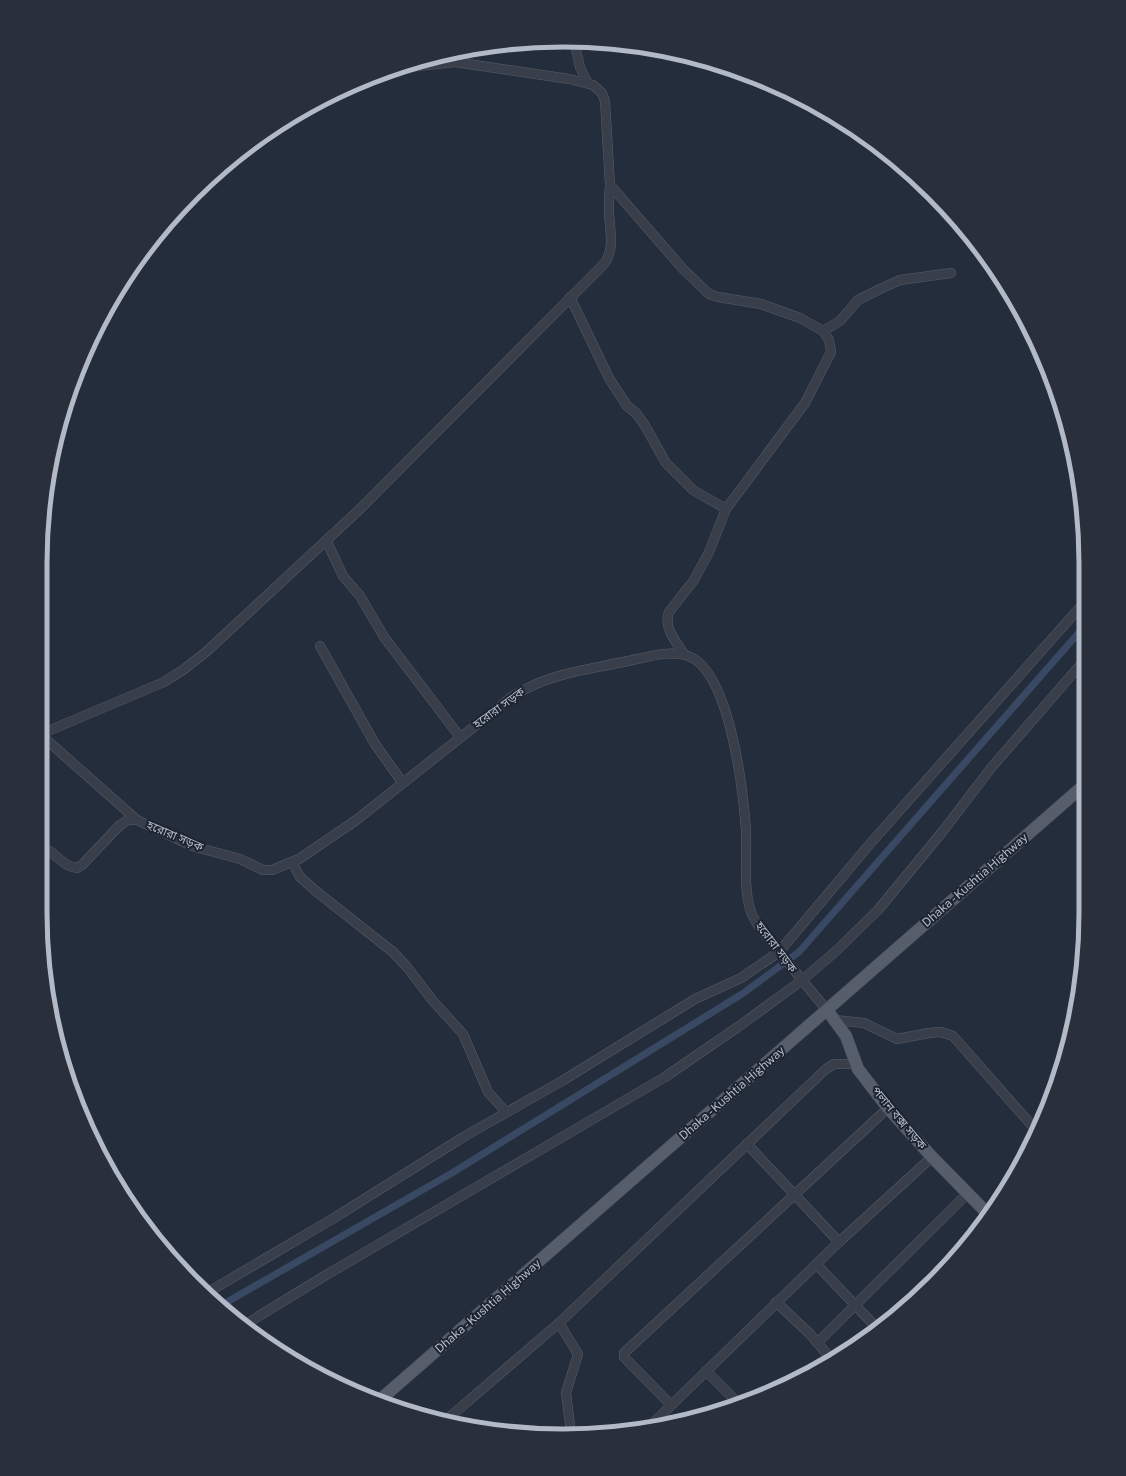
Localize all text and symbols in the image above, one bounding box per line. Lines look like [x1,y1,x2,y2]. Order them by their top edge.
street label: হরোরা সড়ক [470,685,528,732]
street label: হরোরা সড়ক [144,817,206,854]
street label: Dhaka - Kushtia Highway [919,830,1031,930]
street label: হরোরা সড়ক [752,918,800,975]
street label: Dhaka - Kushtia Highway [676,1043,788,1143]
street label: পলান বক্স সড়ক [869,1084,929,1152]
street label: Dhaka - Kushtia Highway [432,1256,544,1356]

